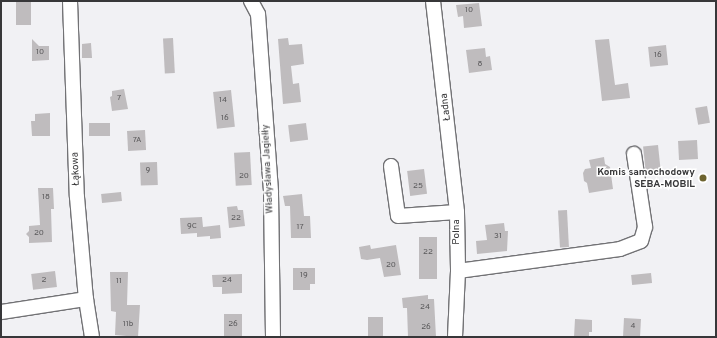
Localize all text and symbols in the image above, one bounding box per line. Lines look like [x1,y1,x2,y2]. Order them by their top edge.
house number: 10 [465,6,473,16]
house number: 10 [36,48,44,58]
house number: 16 [654,51,662,61]
house number: 8 [478,60,482,70]
street label: Ładna [438,93,454,121]
house number: 7 [117,94,121,104]
house number: 14 [219,96,227,106]
house number: 16 [221,114,229,124]
street label: Władysława Jagiełły [260,124,276,214]
house number: 7A [133,136,141,146]
street label: Łąkowa [69,152,83,186]
house number: 9 [146,166,150,176]
place label: Komis samochodowy SEBA-MOBIL [597,166,695,190]
house number: 20 [239,172,249,182]
marker: Komis samochodowy SEBA-MOBIL [698,173,708,183]
house number: 25 [413,182,423,192]
house number: 18 [42,193,50,203]
house number: 22 [231,214,241,224]
street label: Polna [451,219,463,245]
house number: 9C [187,222,197,232]
house number: 17 [296,223,304,233]
house number: 20 [34,229,44,239]
house number: 31 [494,232,502,242]
house number: 22 [423,248,433,258]
house number: 20 [386,261,396,271]
house number: 19 [300,271,308,281]
house number: 2 [42,276,46,286]
house number: 24 [222,276,232,286]
house number: 11 [116,277,122,287]
house number: 24 [420,303,430,313]
house number: 11b [123,320,133,330]
house number: 26 [228,320,238,330]
house number: 4 [631,322,635,332]
house number: 26 [421,323,431,333]

